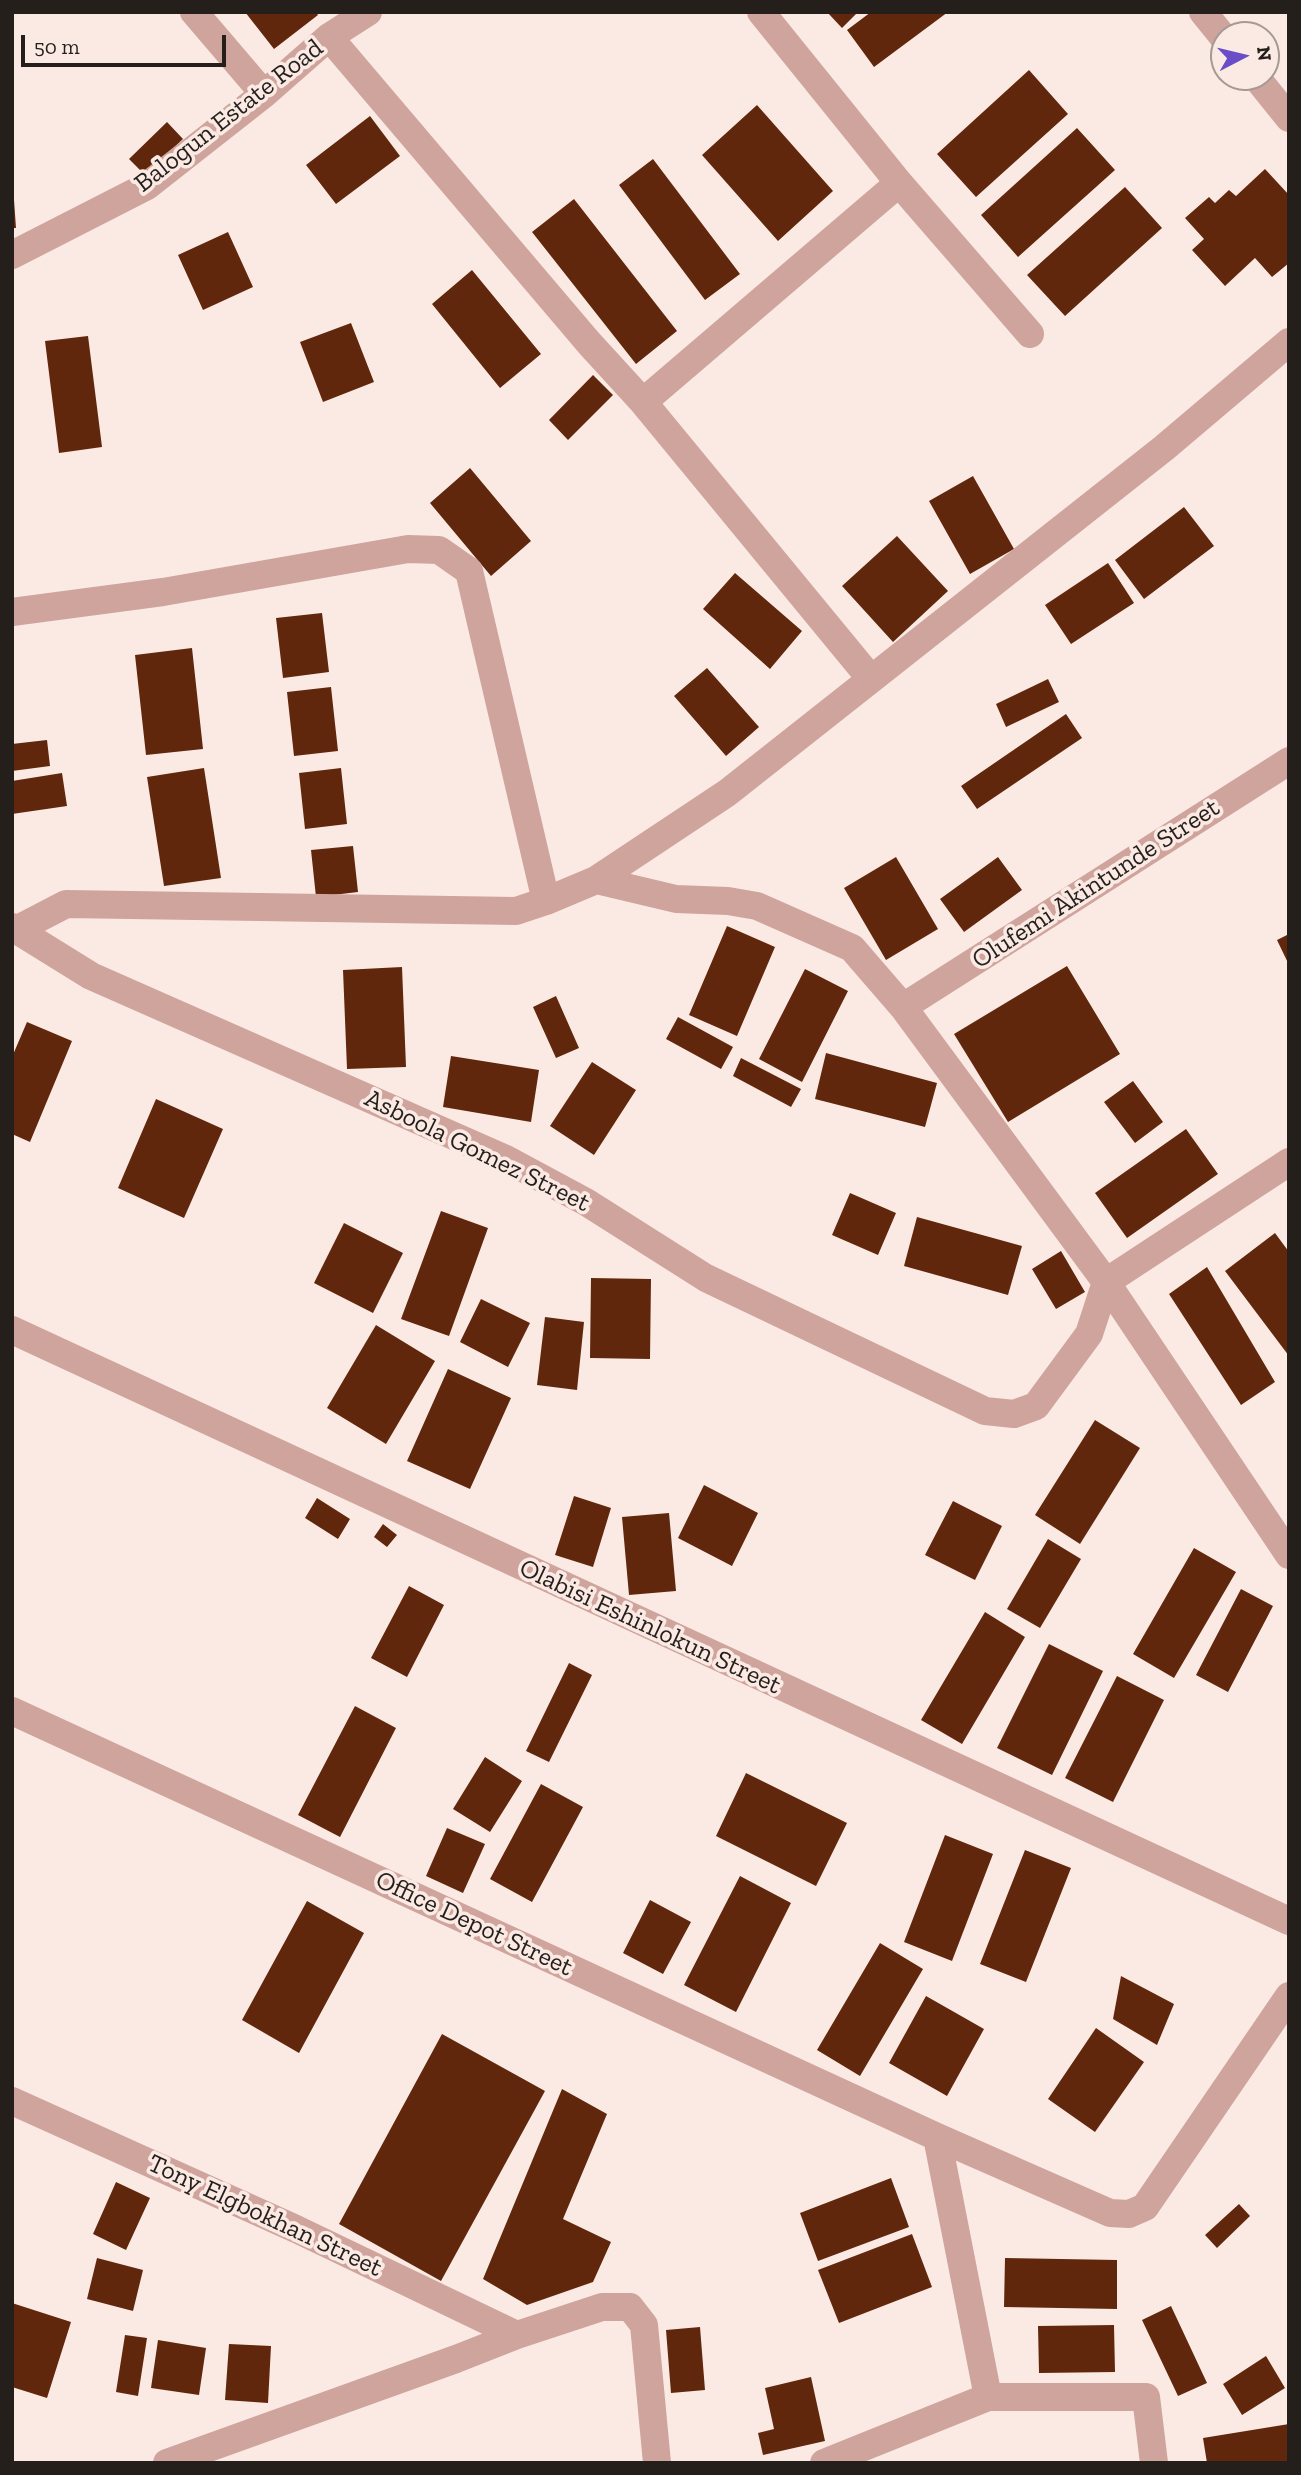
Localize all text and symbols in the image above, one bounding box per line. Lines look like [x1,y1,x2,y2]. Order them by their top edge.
scale bar [24,21,229,65]
north arrow [1210,21,1280,91]
street label: Balogun Estate Road [128,33,330,199]
text: 50 m [34,34,80,59]
text: N [1252,45,1277,62]
street label: Olufemi Akintunde Street [966,792,1226,976]
street label: Asboola Gomez Street [359,1083,595,1219]
street label: Olabisi Eshinlokun Street [514,1553,786,1701]
street label: Office Depot Street [371,1865,577,1983]
street label: Tony Elgbokhan Street [143,2148,387,2284]

